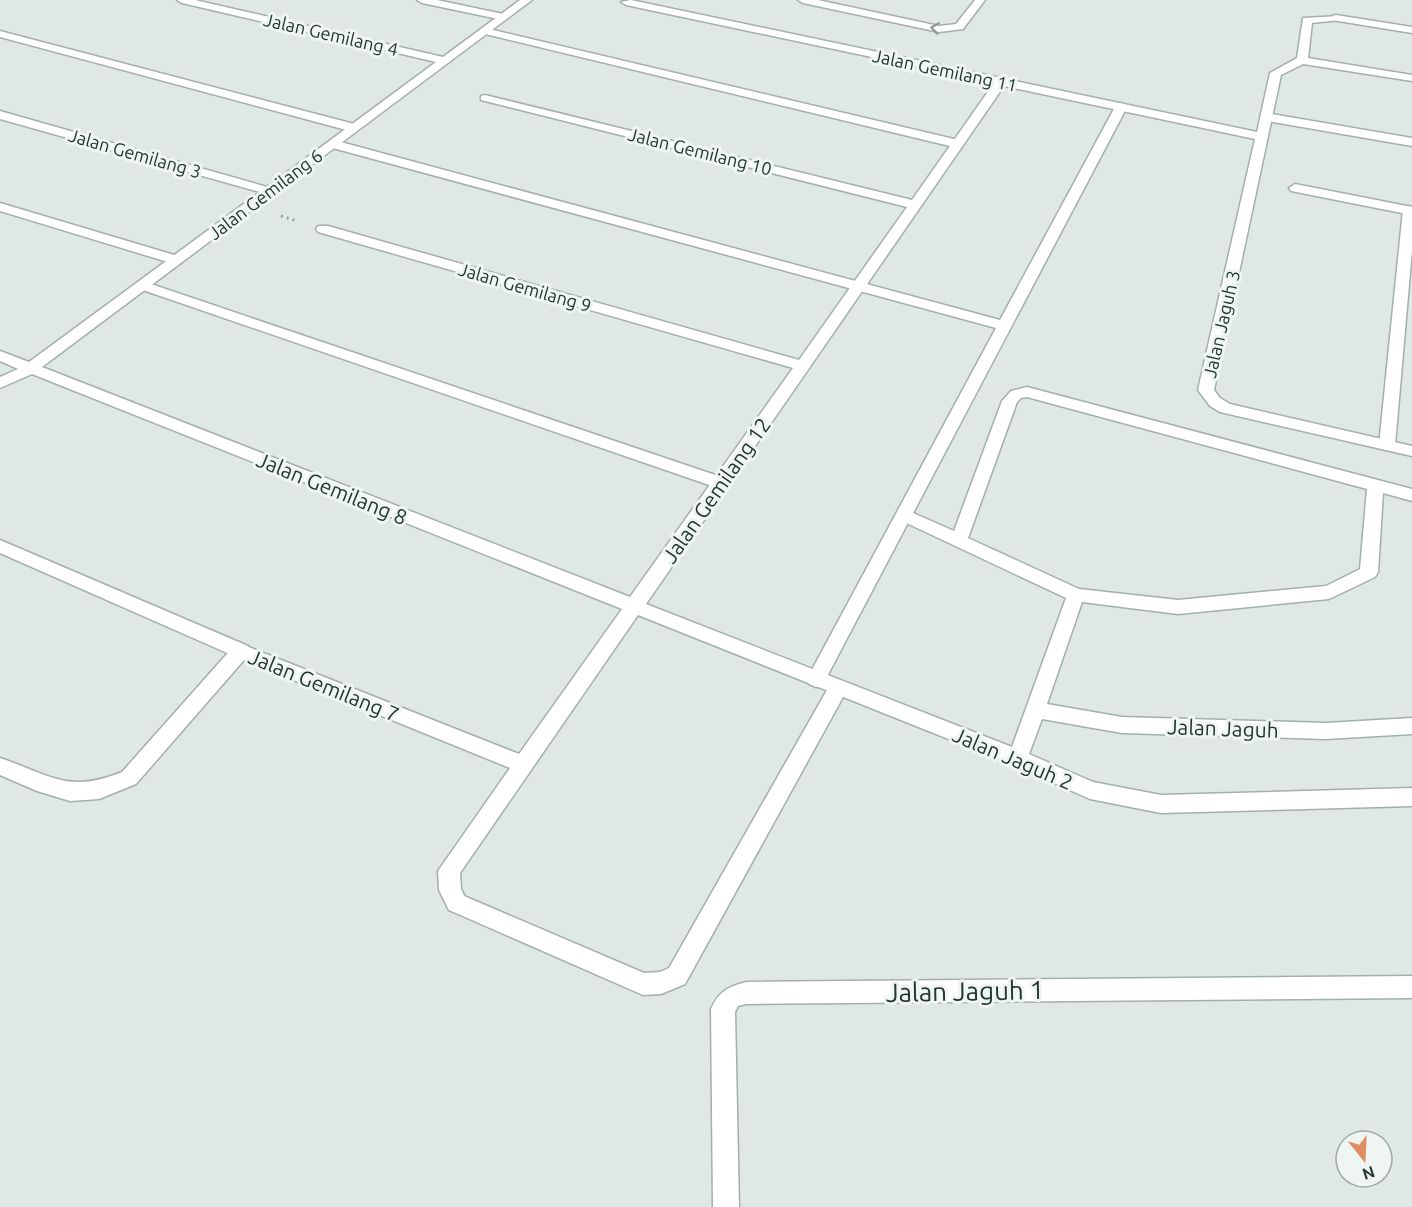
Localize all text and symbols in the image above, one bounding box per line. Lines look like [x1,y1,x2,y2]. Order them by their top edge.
street label: Jalan Gemilang 4 [262,9,400,59]
one-way arrow [931,22,940,34]
street label: Jalan Gemilang 11 [871,45,1019,95]
street label: Jalan Gemilang 10 [626,123,774,179]
street label: Jalan Gemilang 3 [66,124,204,182]
street label: Jalan Gemilang 6 [204,145,326,243]
street label: Jalan Gemilang 9 [456,258,594,316]
street label: Jalan Jaguh 3 [1199,268,1243,380]
street label: Jalan Gemilang 12 [657,413,775,567]
street label: Jalan Gemilang 8 [253,447,411,529]
street label: Jalan Gemilang 7 [245,644,403,726]
street label: Jalan Jaguh [1167,714,1279,742]
street label: Jalan Jaguh 2 [949,722,1077,794]
street label: Jalan Jaguh 1 [885,975,1045,1007]
north arrow [1334,1129,1394,1189]
text: N [1360,1163,1377,1184]

